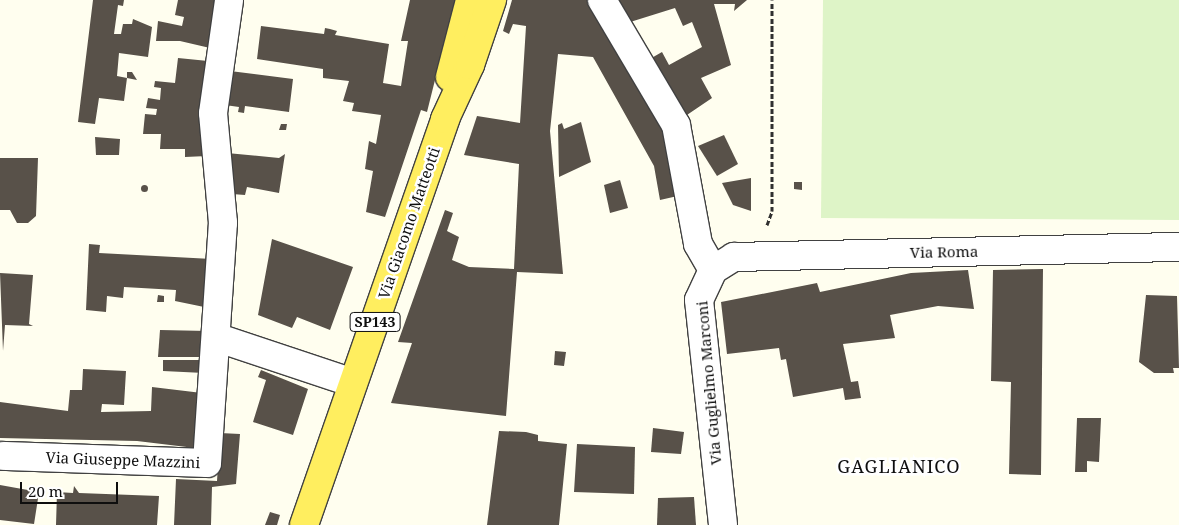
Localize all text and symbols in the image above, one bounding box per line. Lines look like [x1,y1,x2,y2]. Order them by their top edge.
street label: Via Giacomo Matteotti [375,145,443,301]
street label: Via Roma [910,242,978,262]
street label: Via Guglielmo Marconi [693,300,725,466]
road number: SP143 [349,311,401,334]
street label: Via Giuseppe Mazzini [45,448,201,472]
district label: GAGLIANICO [836,455,962,477]
scale bar [22,472,120,504]
text: 20 m [28,481,63,501]

